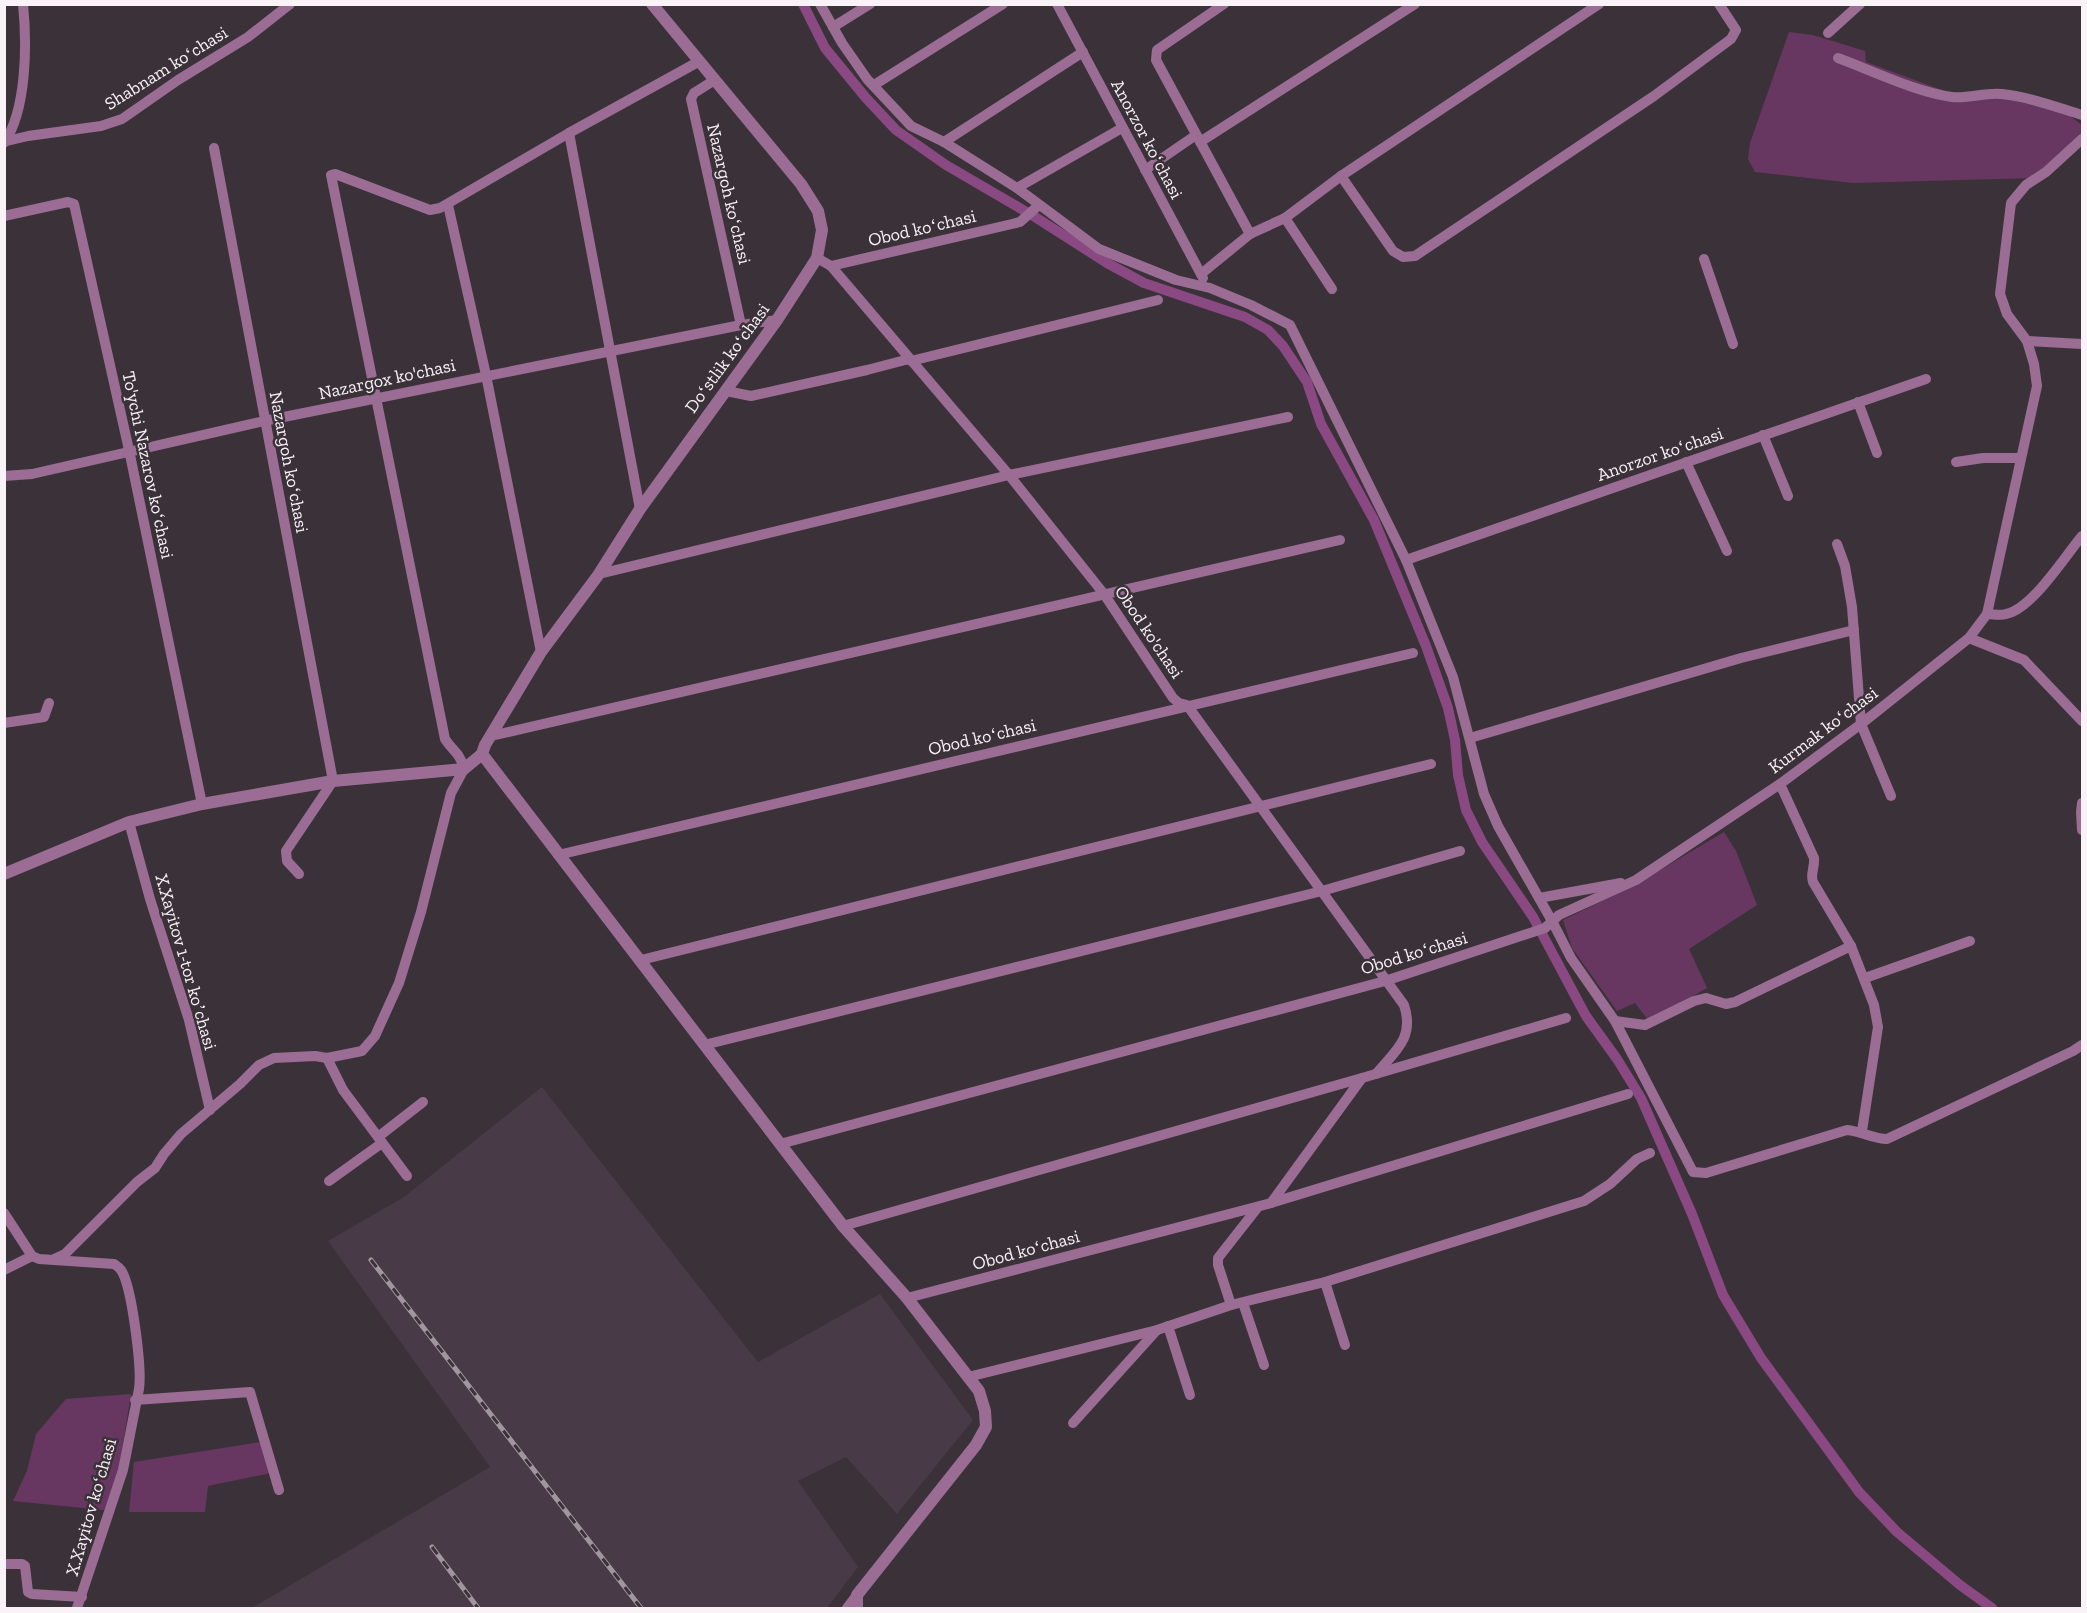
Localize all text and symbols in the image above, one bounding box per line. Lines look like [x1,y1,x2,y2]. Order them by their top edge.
street label: Shabnam koʻchasi [100,21,232,115]
street label: Anorzor koʻchasi [1106,76,1188,202]
street label: Nazargoh koʻchasi [702,122,756,266]
street label: Obod koʻchasi [866,205,978,251]
street label: Doʻstlik koʻchasi [680,299,774,417]
street label: Nazargox ko'chasi [316,354,458,404]
street label: To'ychi Nazarov koʻchasi [117,369,179,561]
street label: Nazargoh koʻchasi [265,389,313,535]
street label: Anorzor koʻchasi [1594,422,1726,486]
street label: Obod ko'chasi [1110,581,1188,683]
street label: Kurmak koʻchasi [1764,682,1882,778]
street label: Obod koʻchasi [926,714,1038,760]
street label: X.Xayitov 1-tor koʼchasi [150,872,222,1052]
street label: Obod koʻchasi [1358,926,1470,980]
street label: Obod koʻchasi [970,1225,1082,1275]
street label: X.Xayitov koʻchasi [61,1436,121,1578]

